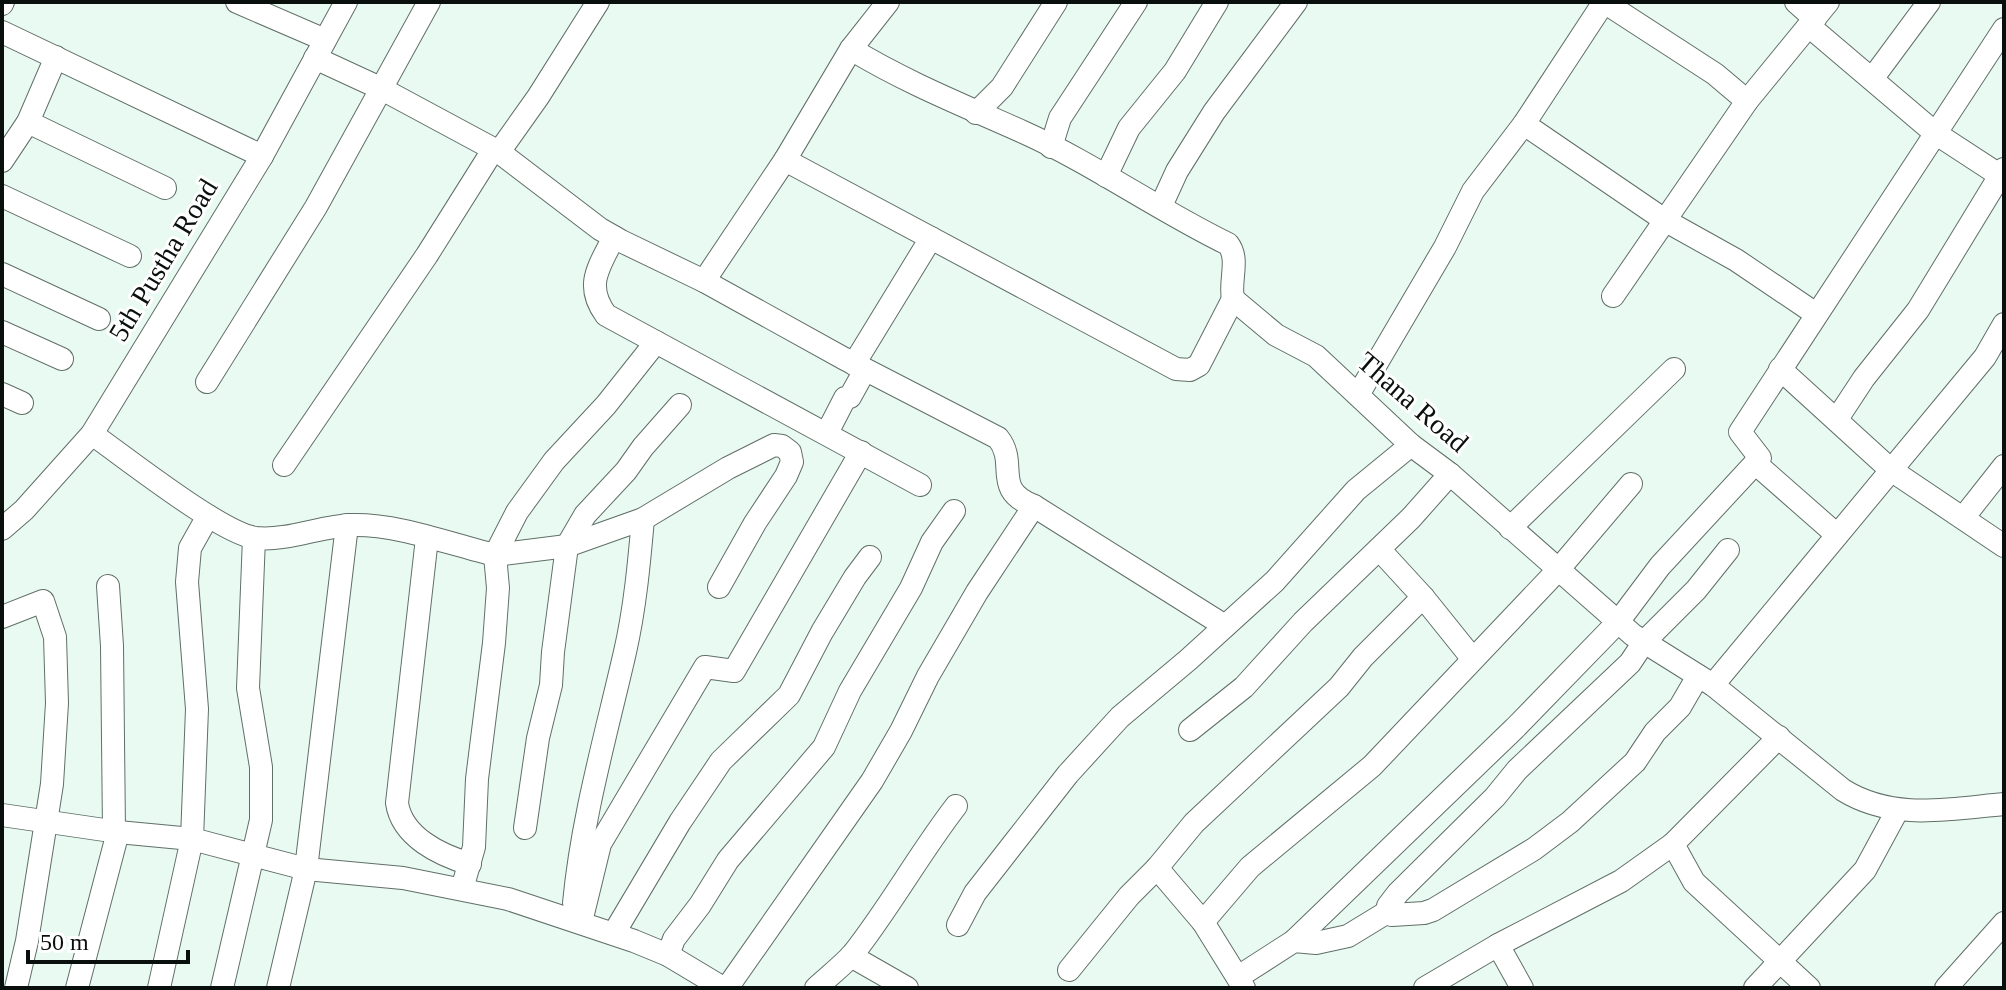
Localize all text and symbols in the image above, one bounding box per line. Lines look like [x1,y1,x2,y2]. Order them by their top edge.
street label: 5th Pustha Road [102,173,224,347]
street label: Thana Road [1351,346,1475,458]
scale bar [28,914,188,964]
text: 50 m [40,929,89,955]

